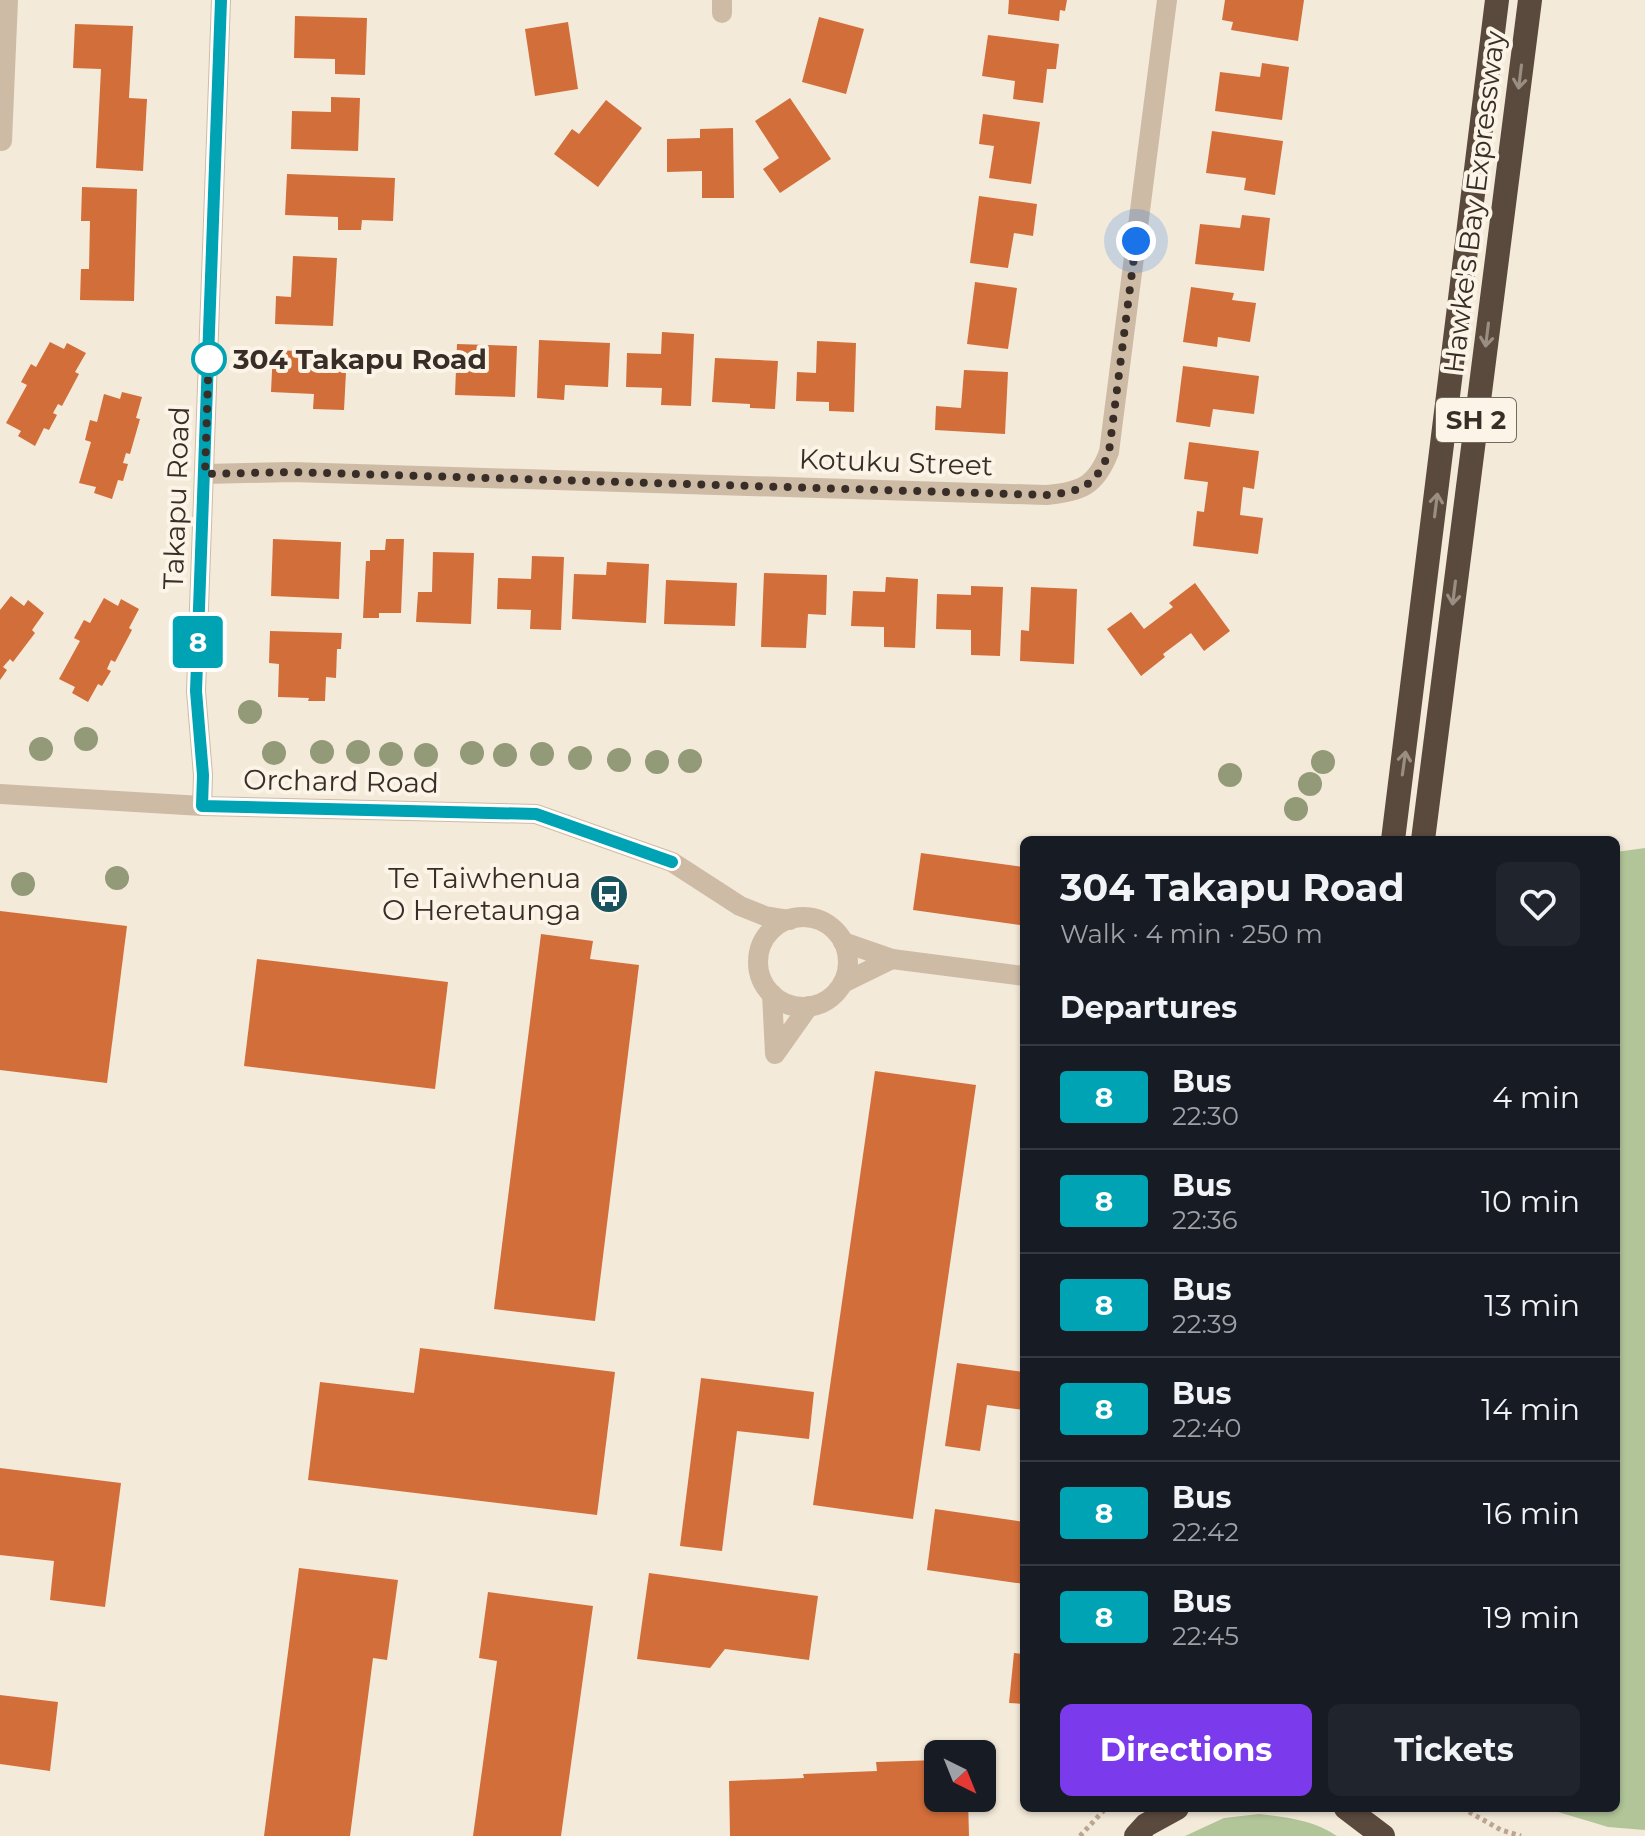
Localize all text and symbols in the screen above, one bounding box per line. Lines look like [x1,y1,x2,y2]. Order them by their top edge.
street label: Hawke's Bay Expressway [1436,28,1512,375]
one-way arrow [1512,64,1527,89]
your location [1116,221,1156,261]
one-way arrow [1479,322,1494,347]
marker: 304 Takapu Road [192,342,226,376]
place label: 304 Takapu Road [232,342,487,376]
road number: SH 2 [1436,398,1516,442]
street label: Takapu Road [156,406,196,590]
street label: Kotuku Street [798,442,994,482]
one-way arrow [1429,493,1444,518]
one-way arrow [1446,580,1461,605]
line badge: 8 [172,616,224,668]
text: 8 [189,625,207,659]
one-way arrow [1397,751,1412,776]
street label: Orchard Road [243,762,439,800]
place label: Te Taiwhenua O Heretaunga [382,861,581,927]
button: heart [1496,862,1580,946]
text: 304 Takapu Road [1060,864,1405,911]
bus stop icon: Te Taiwhenua O Heretaunga [588,873,630,915]
text: Walk · 4 min · 250 m [1060,918,1323,950]
text: Departures [1060,989,1237,1026]
text: Bus [1172,1063,1232,1100]
text: 4 min [1492,1079,1580,1116]
text: 8 [1095,1080,1113,1114]
text: 22:30 [1172,1100,1239,1132]
text: Bus [1172,1167,1232,1204]
text: 10 min [1481,1183,1580,1220]
text: 8 [1095,1184,1113,1218]
text: 22:36 [1172,1204,1238,1236]
text: Bus [1172,1271,1232,1308]
text: 13 min [1484,1287,1580,1324]
text: 8 [1095,1288,1113,1322]
text: 22:39 [1172,1308,1238,1340]
text: Bus [1172,1375,1232,1412]
text: 14 min [1481,1391,1580,1428]
text: 8 [1095,1392,1113,1426]
text: 22:40 [1172,1412,1241,1444]
text: Bus [1172,1479,1232,1516]
text: 16 min [1483,1495,1580,1532]
text: 8 [1095,1496,1113,1530]
text: 22:42 [1172,1516,1239,1548]
text: Bus [1172,1583,1232,1620]
text: 19 min [1483,1599,1580,1636]
text: 8 [1095,1600,1113,1634]
text: 22:45 [1172,1620,1239,1652]
button: Directions [1060,1704,1312,1796]
button: Tickets [1328,1704,1580,1796]
north arrow [924,1740,996,1812]
map controls [924,1740,996,1812]

